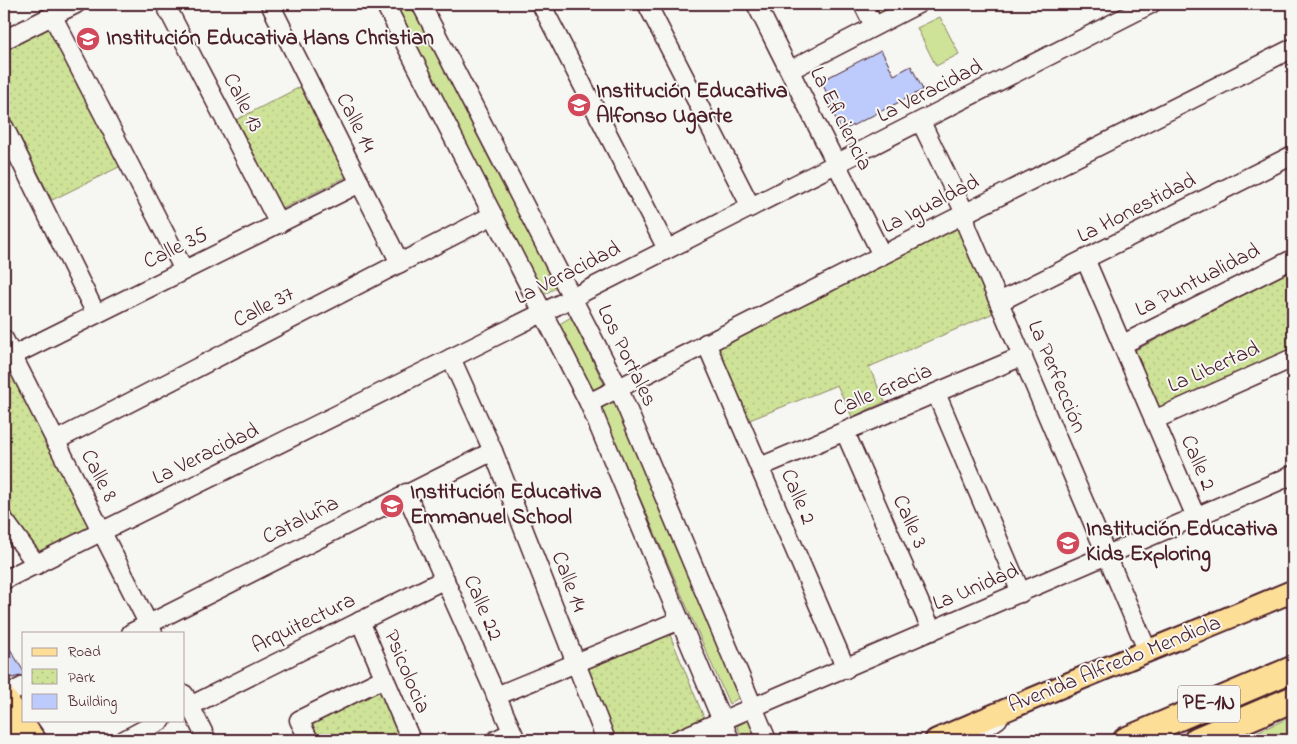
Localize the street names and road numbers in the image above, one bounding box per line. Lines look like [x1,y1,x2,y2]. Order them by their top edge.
street label: La Veracidad [872,52,988,132]
street label: La Eficiencia [800,61,880,177]
street label: Calle 13 [213,68,271,138]
street label: Calle 14 [326,88,384,158]
street label: La Honestidad [1072,165,1202,253]
street label: La Igualdad [877,167,986,244]
street label: Calle 35 [138,220,214,278]
street label: La Veracidad [510,234,626,314]
street label: La Puntualidad [1130,236,1266,326]
street label: Calle 37 [228,279,300,337]
street label: Los Portales [588,300,664,412]
street label: La Perfección [1018,316,1094,438]
street label: La Libertad [1163,334,1265,402]
street label: Calle Gracia [829,356,937,426]
street label: La Veracidad [147,415,265,495]
street label: Calle 2 [1171,430,1223,496]
street label: Calle 8 [71,444,125,508]
street label: Calle 2 [771,464,823,530]
street label: Cataluña [257,488,345,554]
street label: Calle 3 [883,490,935,554]
street label: Calle 14 [542,547,594,617]
street label: La Unidad [928,556,1024,620]
street label: Calle 22 [454,570,510,646]
street label: Arquitectura [247,585,361,663]
street label: Avenida Alfredo Mendiola [1004,608,1226,722]
street label: Psicolocia [374,625,438,719]
road number: PE-1N [1178,686,1240,722]

